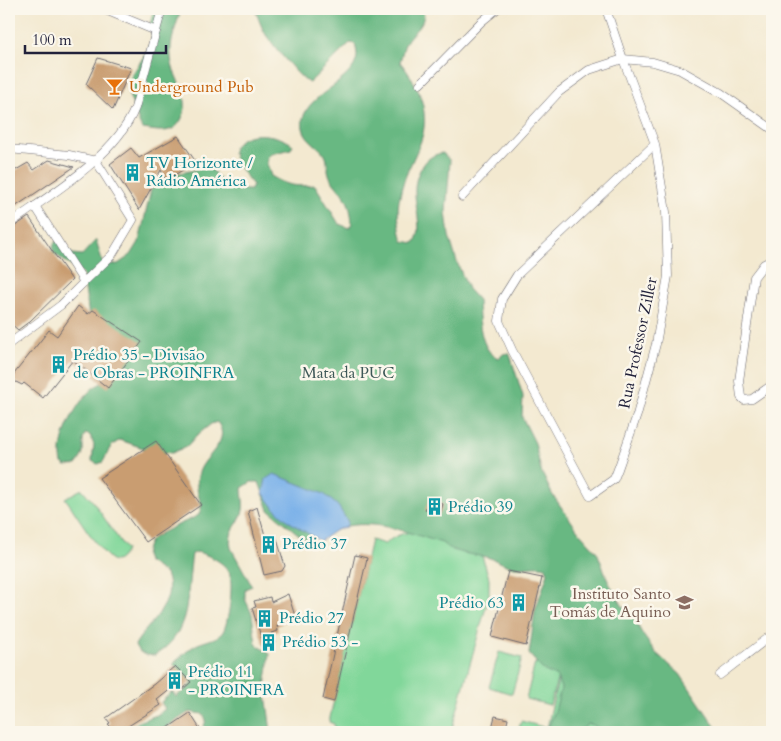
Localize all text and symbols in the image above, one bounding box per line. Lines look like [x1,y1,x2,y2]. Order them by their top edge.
scale bar [25,22,166,54]
text: 100 m [32,30,72,50]
place label: Underground Pub [129,76,254,98]
bar icon: Underground Pub [105,77,125,97]
place label: TV Horizonte / Rádio América [146,152,254,192]
building icon: TV Horizonte / Rádio América [122,162,142,182]
street label: Rua Professor Ziller [613,275,663,411]
place label: Prédio 35 - Divisão de Obras - PROINFRA [73,344,235,384]
building icon: Prédio 35 - Divisão de Obras - PROINFRA [49,354,69,374]
park label: Mata da PUC [302,362,394,384]
place label: Prédio 39 [448,496,513,518]
building icon: Prédio 39 [424,497,444,517]
place label: Prédio 37 [282,533,347,555]
building icon: Prédio 37 [258,534,278,554]
place label: Instituto Santo Tomás de Aquino [549,583,671,623]
place label: Prédio 63 [439,592,504,614]
building icon: Prédio 63 [508,593,528,613]
school or university icon: Instituto Santo Tomás de Aquino [675,593,695,613]
place label: Prédio 27 [279,607,344,629]
building icon: Prédio 27 [255,608,275,628]
place label: Prédio 53 - [282,631,358,653]
building icon: Prédio 53 - [258,632,278,652]
place label: Prédio 11 - PROINFRA [188,661,285,701]
building icon: Prédio 11 - PROINFRA [164,671,184,691]

